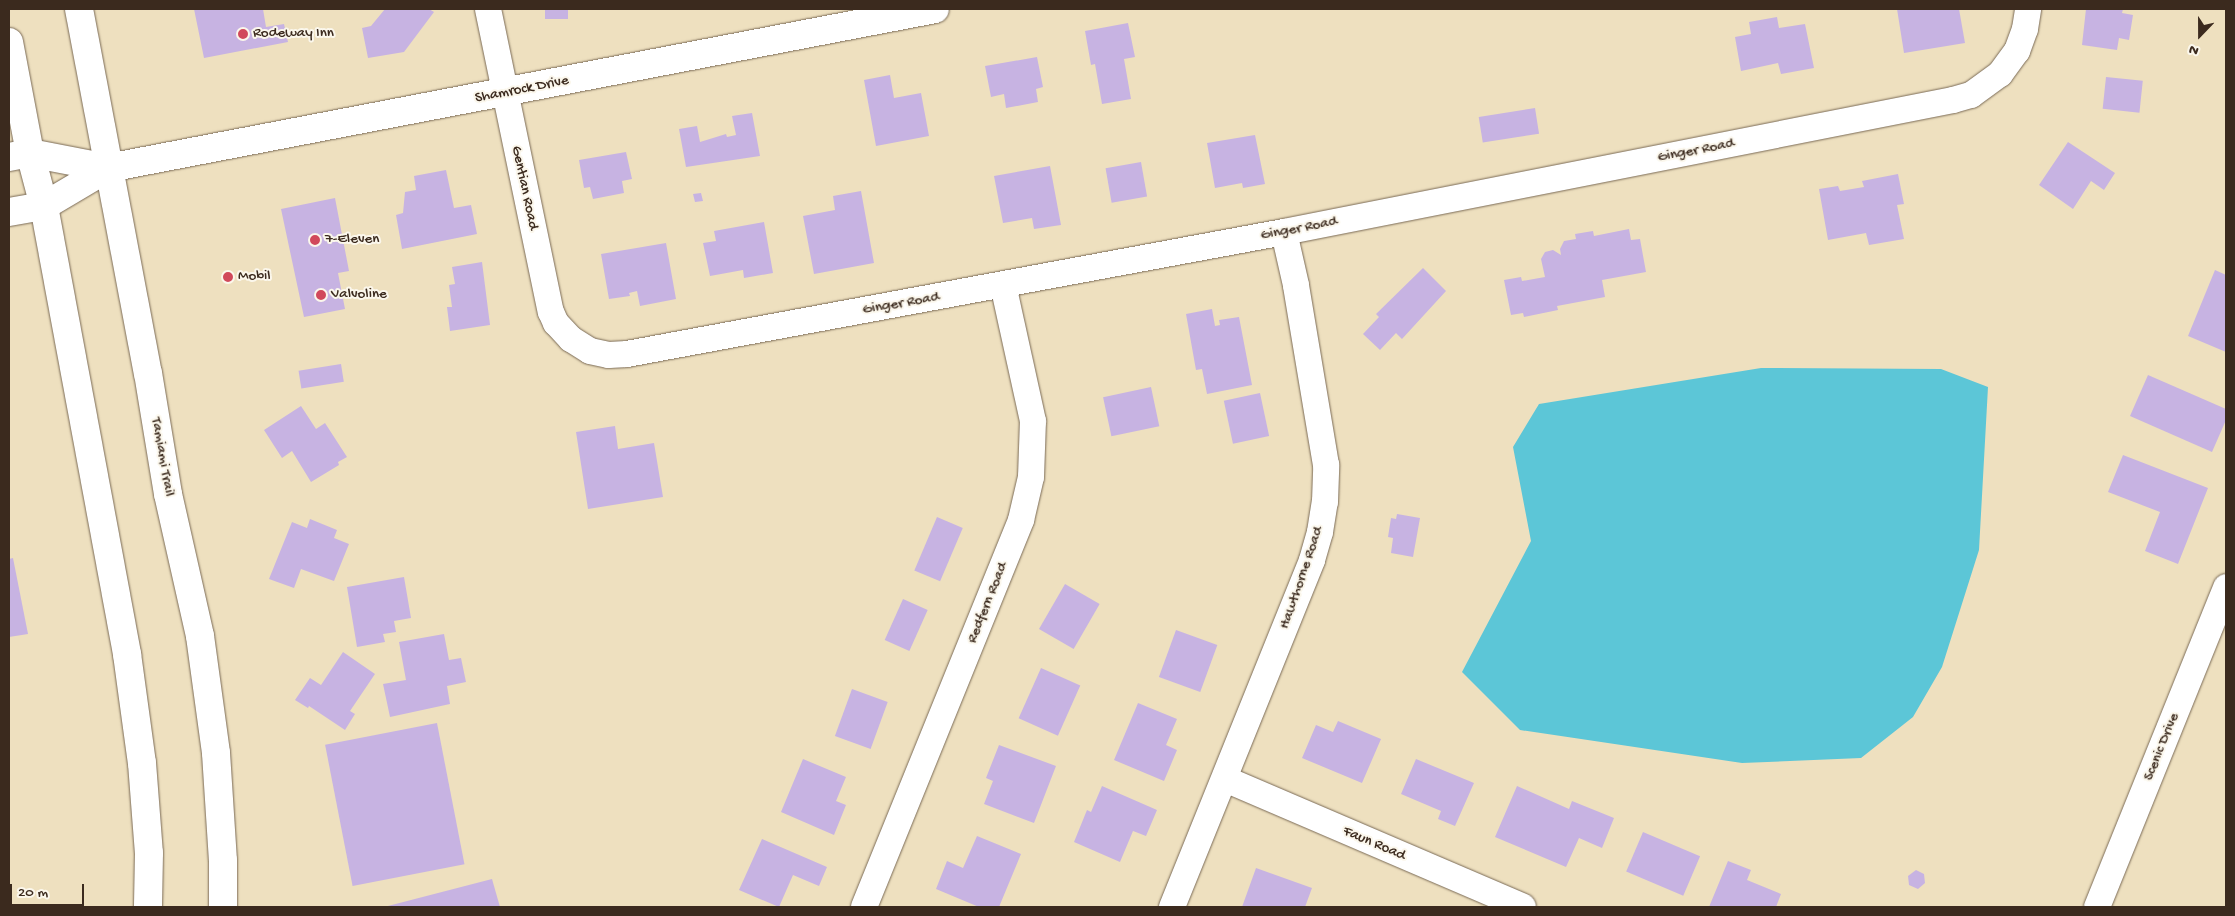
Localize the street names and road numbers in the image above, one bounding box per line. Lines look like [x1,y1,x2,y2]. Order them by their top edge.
street label: Shamrock Drive [474,72,570,108]
street label: Ginger Road [1656,135,1736,167]
street label: Gentian Road [506,144,542,232]
street label: Ginger Road [1259,213,1339,245]
street label: Ginger Road [861,288,941,320]
street label: Tamiami Trail [146,416,178,498]
street label: Hawthorne Road [1276,524,1328,632]
street label: Redfern Road [964,560,1012,646]
street label: Scenic Drive [2140,710,2184,784]
street label: Faun Road [1340,823,1408,865]

